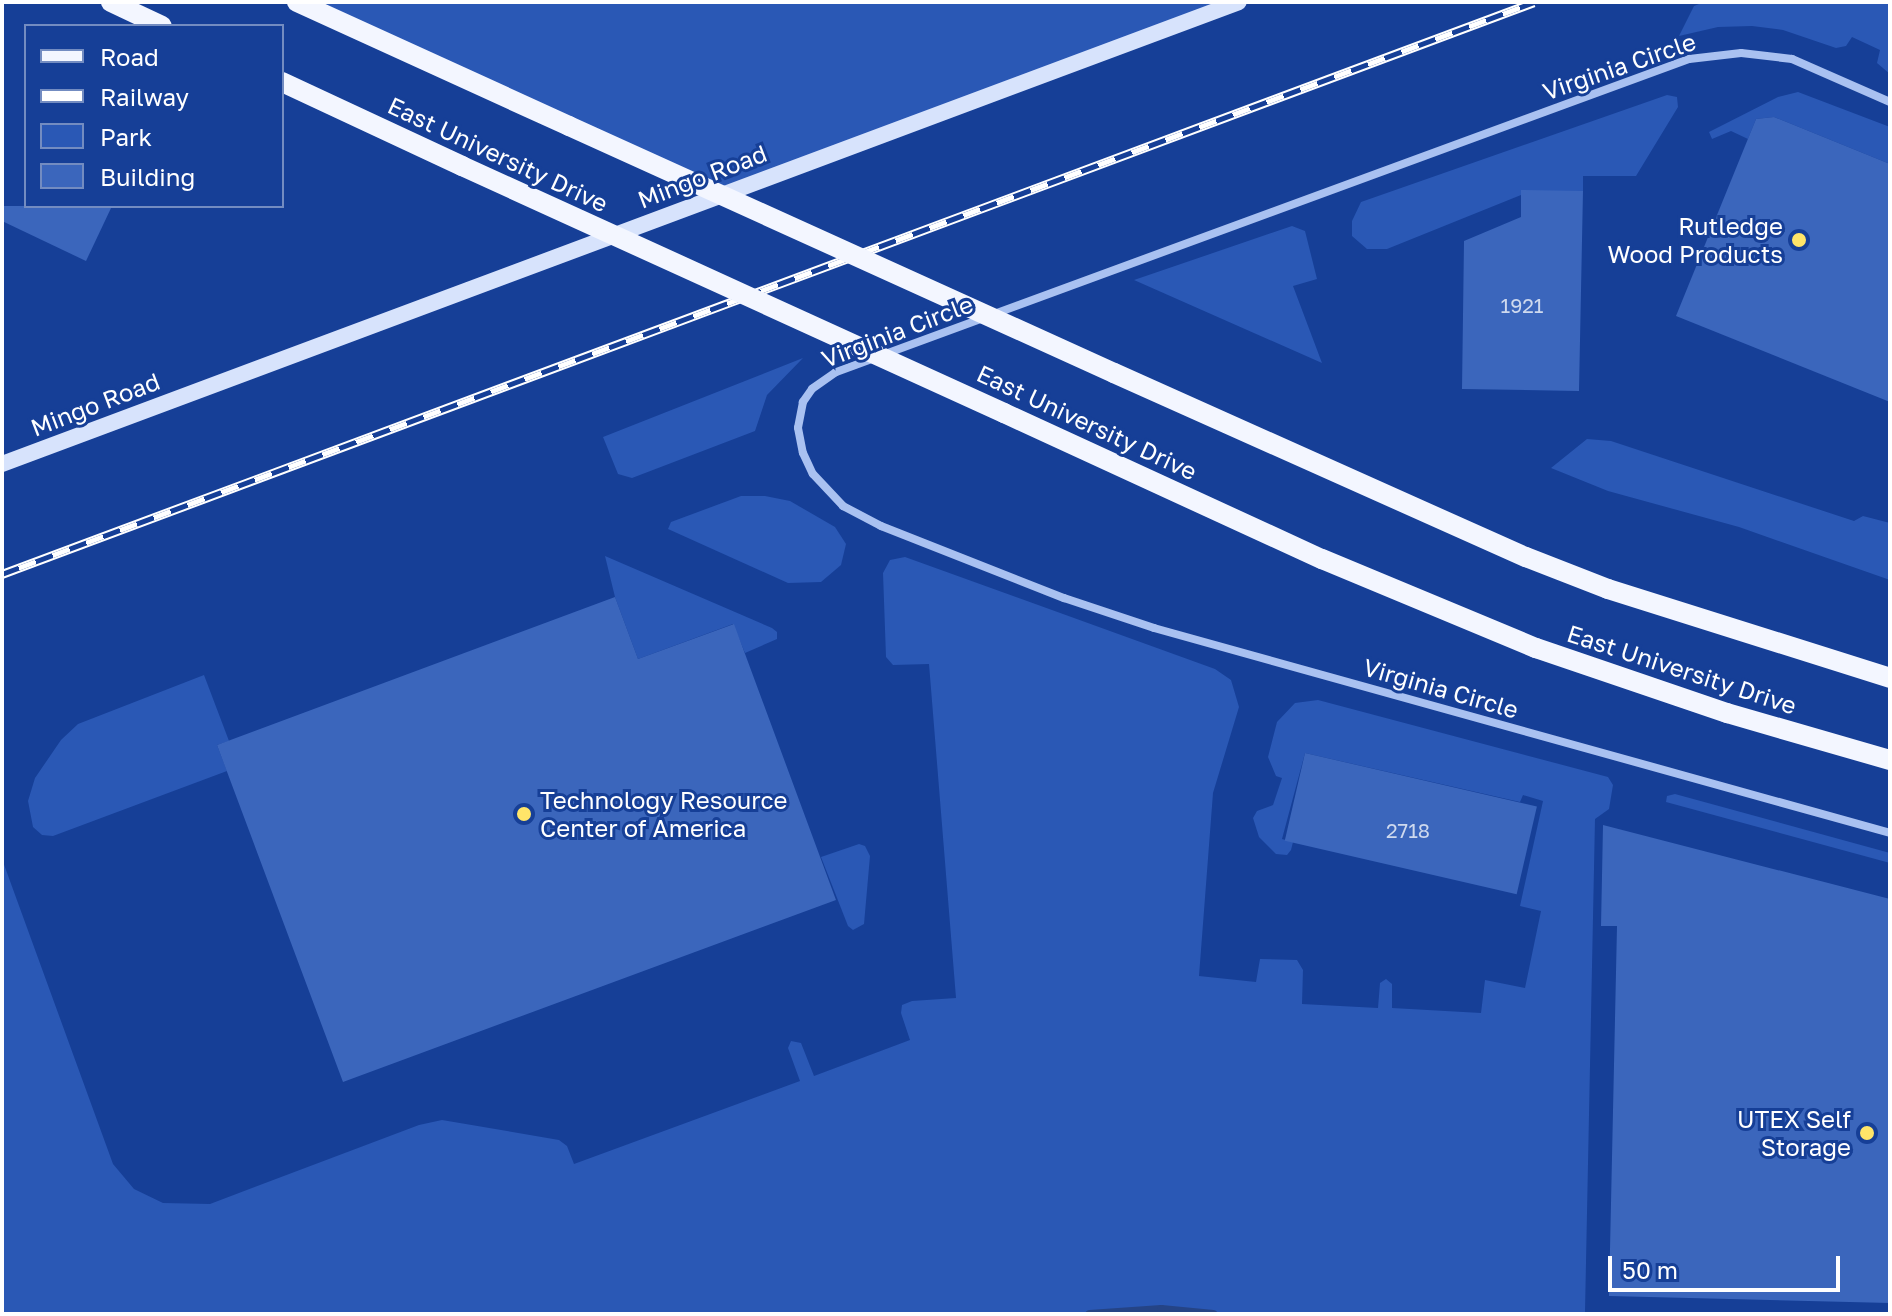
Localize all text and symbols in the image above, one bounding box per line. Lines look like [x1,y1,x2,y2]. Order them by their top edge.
legend [24,24,284,208]
street label: Virginia Circle [1539,26,1699,106]
text: Road [100,42,159,71]
text: Railway [100,82,189,111]
street label: East University Drive [383,90,613,218]
text: Park [100,122,152,151]
street label: Mingo Road [633,138,771,214]
text: Building [100,162,195,191]
place label: Rutledge Wood Products [1607,212,1783,268]
marker: Rutledge Wood Products [1790,231,1808,249]
street label: Virginia Circle [817,289,977,373]
house number: 1921 [1500,293,1544,317]
street label: East University Drive [972,358,1202,486]
street label: Mingo Road [26,366,164,442]
street label: East University Drive [1564,618,1800,720]
street label: Virginia Circle [1360,652,1522,724]
place label: Technology Resource Center of America [540,786,787,842]
marker: Technology Resource Center of America [515,805,533,823]
house number: 2718 [1386,818,1430,842]
place label: UTEX Self Storage [1737,1105,1851,1161]
marker: UTEX Self Storage [1858,1124,1876,1142]
scale bar [1612,1240,1844,1290]
text: 50 m [1622,1255,1678,1284]

